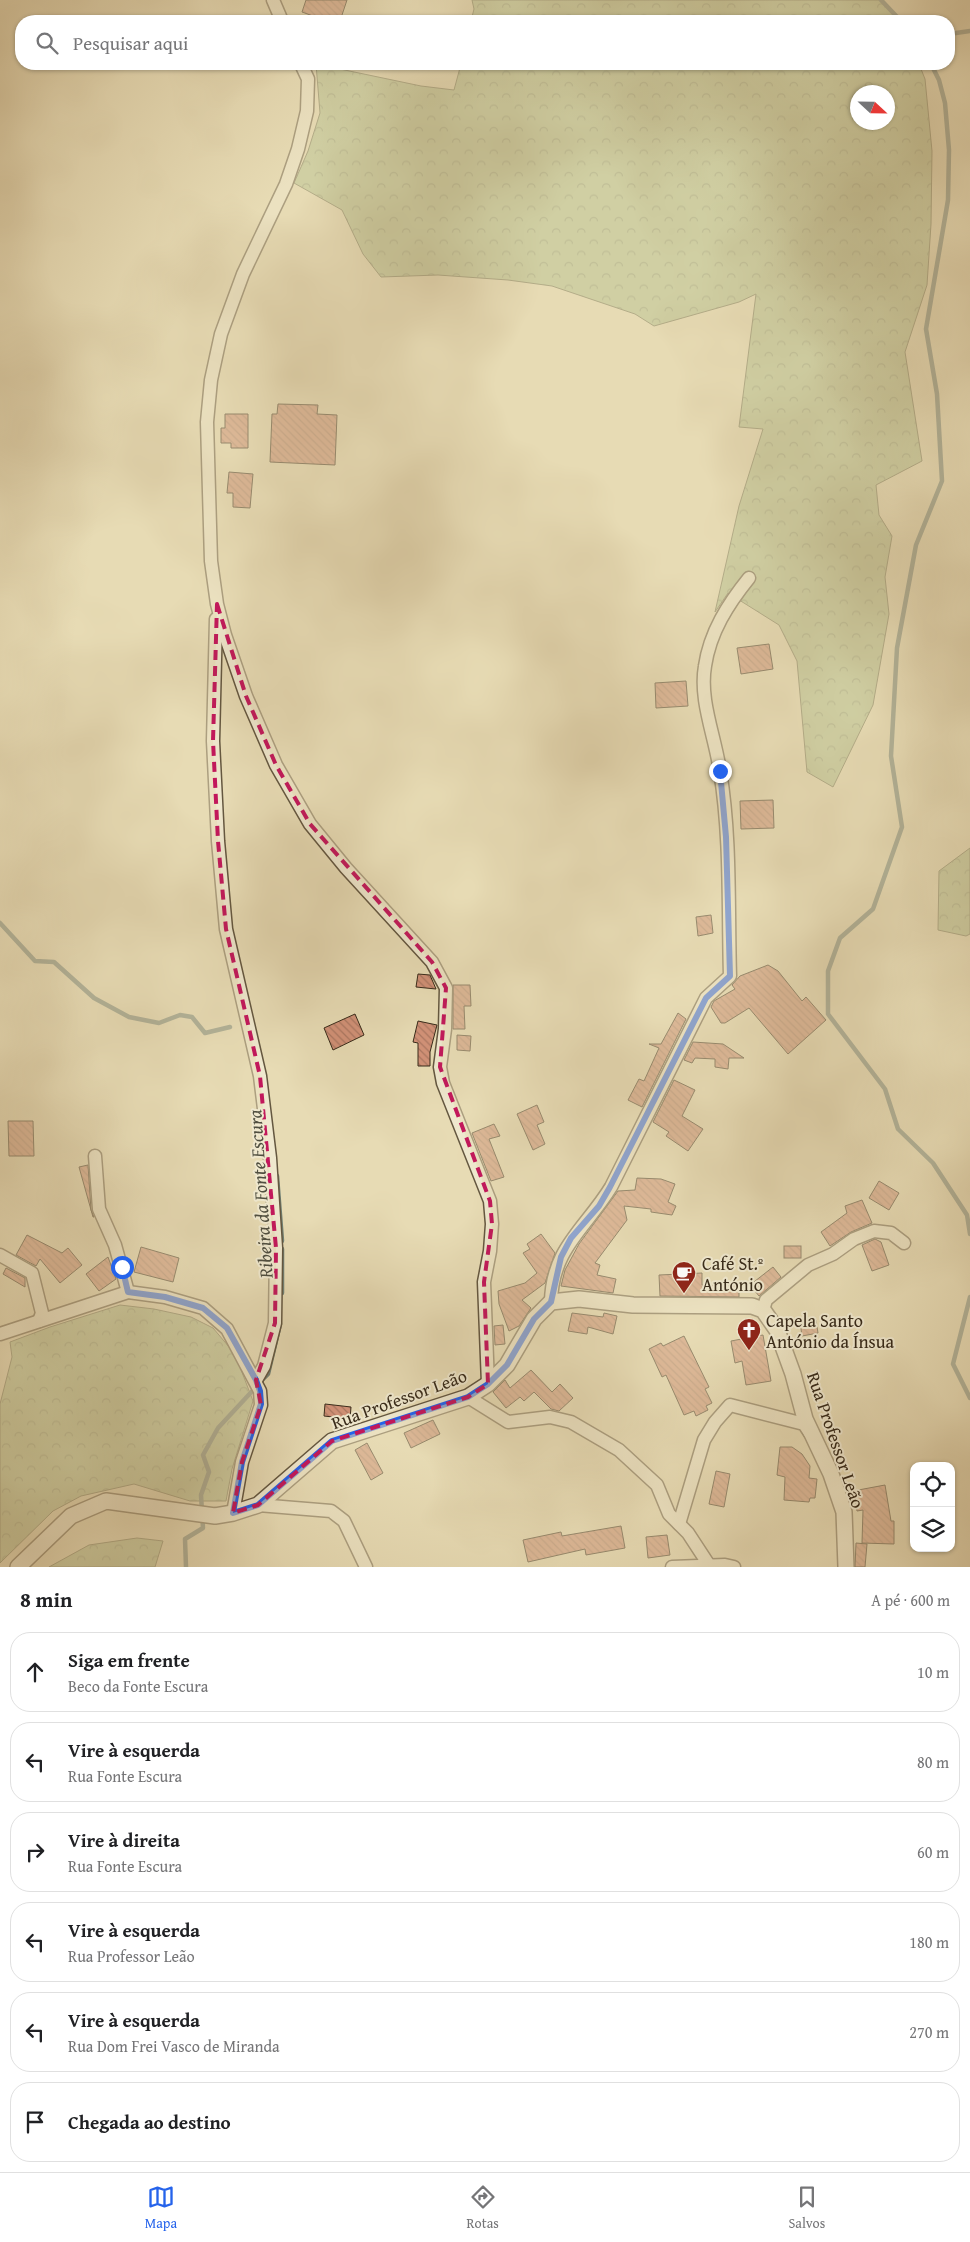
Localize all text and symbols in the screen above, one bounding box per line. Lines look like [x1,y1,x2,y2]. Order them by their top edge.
search box [15,15,955,70]
icon: search [33,29,61,57]
text: Pesquisar aqui [73,29,188,57]
north arrow [850,85,895,130]
route end [709,760,732,783]
water label: Ribeira da Fonte Escura [240,1109,280,1280]
place label: Café St.º António [702,1250,763,1298]
route start [111,1256,134,1279]
cafe icon: Café St.º António [671,1260,697,1294]
place label: Capela Santo António da Ínsua [766,1307,894,1355]
church icon: Capela Santo António da Ínsua [736,1317,762,1351]
street label: Rua Professor Leão [327,1362,471,1436]
street label: Rua Professor Leão [800,1368,872,1512]
map controls [910,1462,955,1552]
button: locate [910,1462,955,1507]
button: layers [910,1507,955,1552]
text: 8 min [20,1584,72,1615]
text: A pé · 600 m [871,1588,950,1612]
text: Siga em frente [68,1646,190,1674]
icon: ahead [21,1658,49,1686]
text: 10 m [917,1660,949,1684]
text: Beco da Fonte Escura [68,1674,208,1698]
text: Vire à esquerda [68,1736,200,1764]
icon: left [21,1748,49,1776]
text: 80 m [917,1750,949,1774]
text: Rua Fonte Escura [68,1764,182,1788]
text: Vire à direita [68,1826,180,1854]
icon: right [21,1838,49,1866]
text: 60 m [917,1840,949,1864]
text: Rua Fonte Escura [68,1854,182,1878]
text: Vire à esquerda [68,1916,200,1944]
icon: left [21,1928,49,1956]
text: 180 m [909,1930,949,1954]
text: Rua Professor Leão [68,1944,195,1968]
text: Vire à esquerda [68,2006,200,2034]
icon: left [21,2018,49,2046]
text: 270 m [909,2020,949,2044]
text: Rua Dom Frei Vasco de Miranda [68,2034,280,2058]
icon: arrive [21,2108,49,2136]
text: Chegada ao destino [68,2108,231,2136]
tab: Mapa [145,2183,177,2233]
tab: Rotas [467,2183,499,2233]
tab: Salvos [788,2183,825,2233]

